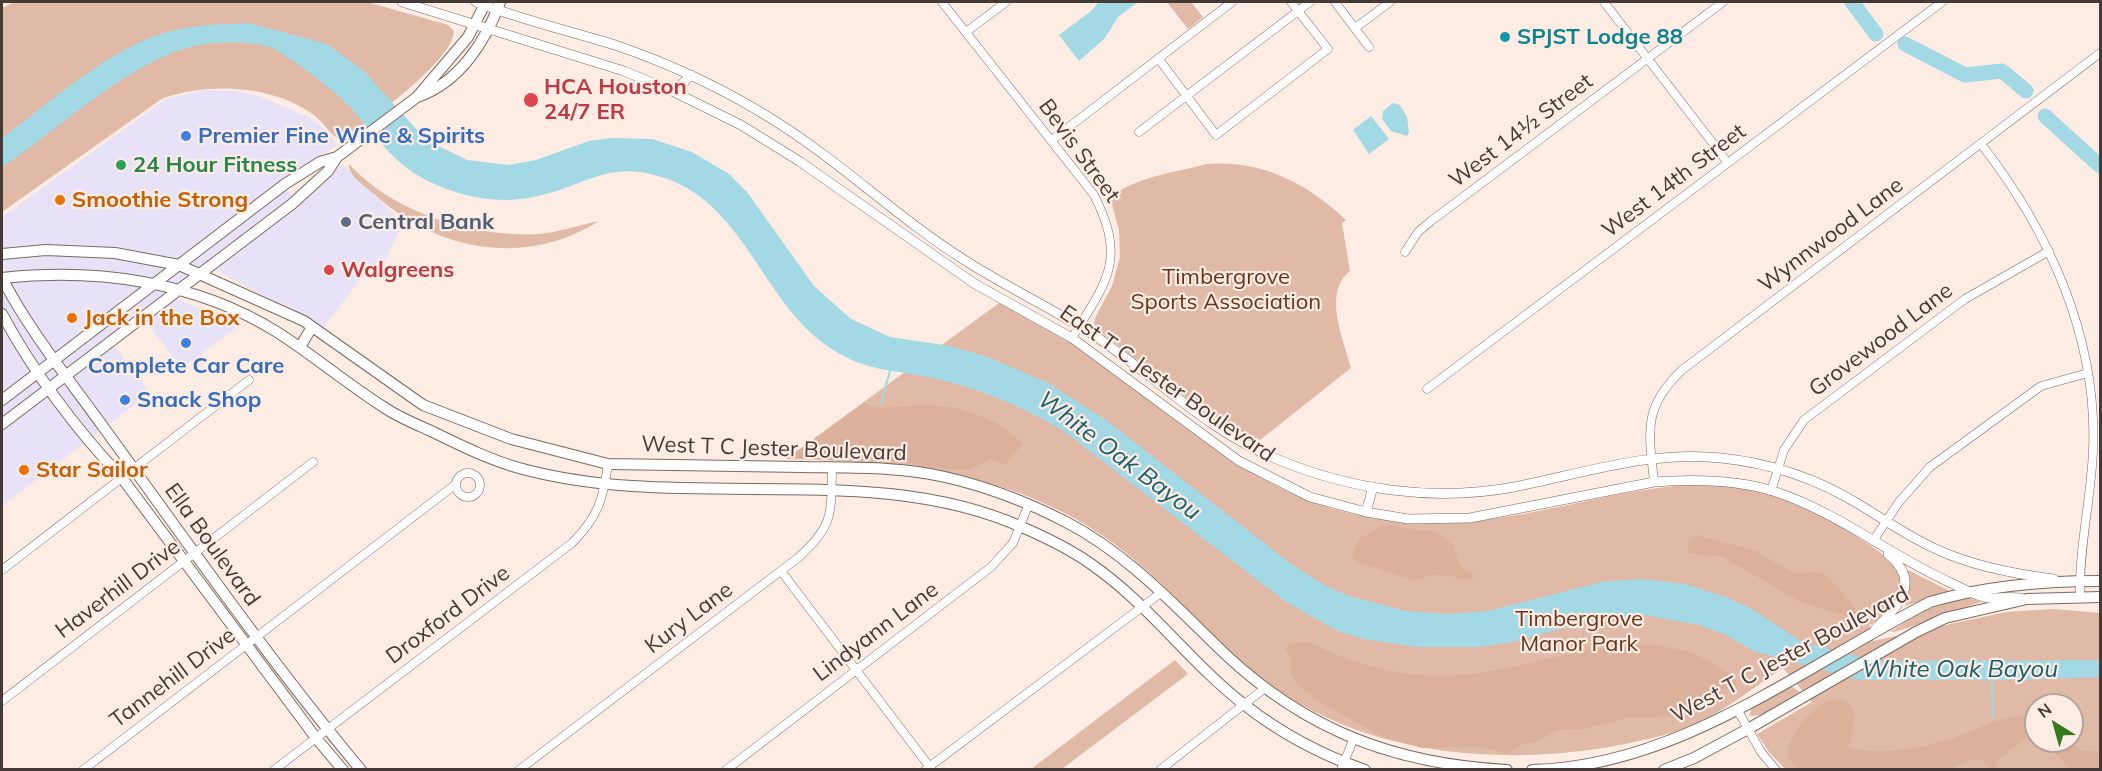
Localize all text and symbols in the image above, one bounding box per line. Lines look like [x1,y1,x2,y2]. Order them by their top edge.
place label: SPJST Lodge 88 [1517,24,1683,50]
marker: SPJST Lodge 88 [1498,30,1512,44]
street label: West 14½ Street [1444,68,1598,194]
place label: HCA Houston 24/7 ER [544,74,687,125]
marker: HCA Houston 24/7 ER [522,91,540,109]
street label: Bevis Street [1033,94,1125,208]
street label: West 14th Street [1597,118,1751,244]
place label: Premier Fine Wine & Spirits [198,123,485,149]
marker: Premier Fine Wine & Spirits [179,129,193,143]
place label: 24 Hour Fitness [133,152,297,178]
marker: 24 Hour Fitness [114,158,128,172]
street label: Wynnwood Lane [1753,172,1909,298]
place label: Smoothie Strong [72,187,248,213]
marker: Smoothie Strong [53,193,67,207]
place label: Central Bank [358,209,494,235]
marker: Central Bank [339,215,353,229]
place label: Walgreens [341,257,454,283]
marker: Walgreens [322,263,336,277]
park label: Timbergrove Sports Association [1131,264,1321,316]
street label: Grovewood Lane [1804,277,1958,403]
street label: East T C Jester Boulevard [1054,300,1280,468]
place label: Jack in the Box [84,305,240,331]
marker: Jack in the Box [65,311,79,325]
marker: Complete Car Care [179,336,193,350]
place label: Complete Car Care [88,353,284,379]
water label: White Oak Bayou [1032,385,1206,527]
place label: Snack Shop [137,387,261,413]
marker: Snack Shop [118,393,132,407]
street label: West T C Jester Boulevard [641,431,907,467]
place label: Star Sailor [36,457,148,483]
marker: Star Sailor [17,463,31,477]
street label: Ella Boulevard [159,478,265,612]
street label: Haverhill Drive [51,534,185,644]
street label: Droxford Drive [381,560,515,670]
street label: Lindyann Lane [808,576,944,688]
street label: Kury Lane [640,577,738,659]
street label: West T C Jester Boulevard [1667,581,1913,729]
park label: Timbergrove Manor Park [1515,606,1643,658]
street label: Tannehill Drive [105,622,241,734]
water label: White Oak Bayou [1862,656,2058,684]
north arrow [2024,693,2084,753]
text: N [2034,699,2055,722]

